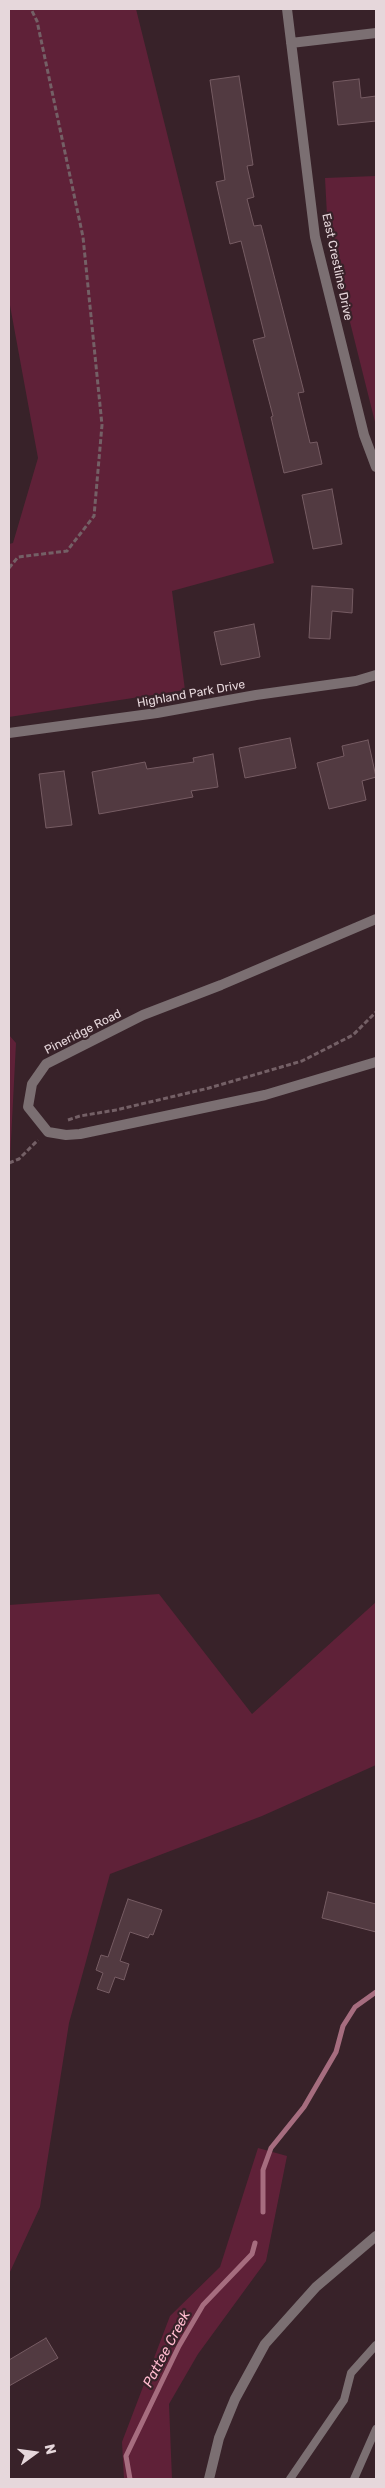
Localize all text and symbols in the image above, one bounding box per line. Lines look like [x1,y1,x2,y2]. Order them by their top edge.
street label: East Crestline Drive [319,212,355,322]
street label: Highland Park Drive [136,677,246,711]
street label: Pineridge Road [42,1006,124,1058]
water label: Pattee Creek [140,2308,194,2390]
north arrow [10,2428,60,2478]
text: N [41,2442,60,2456]

